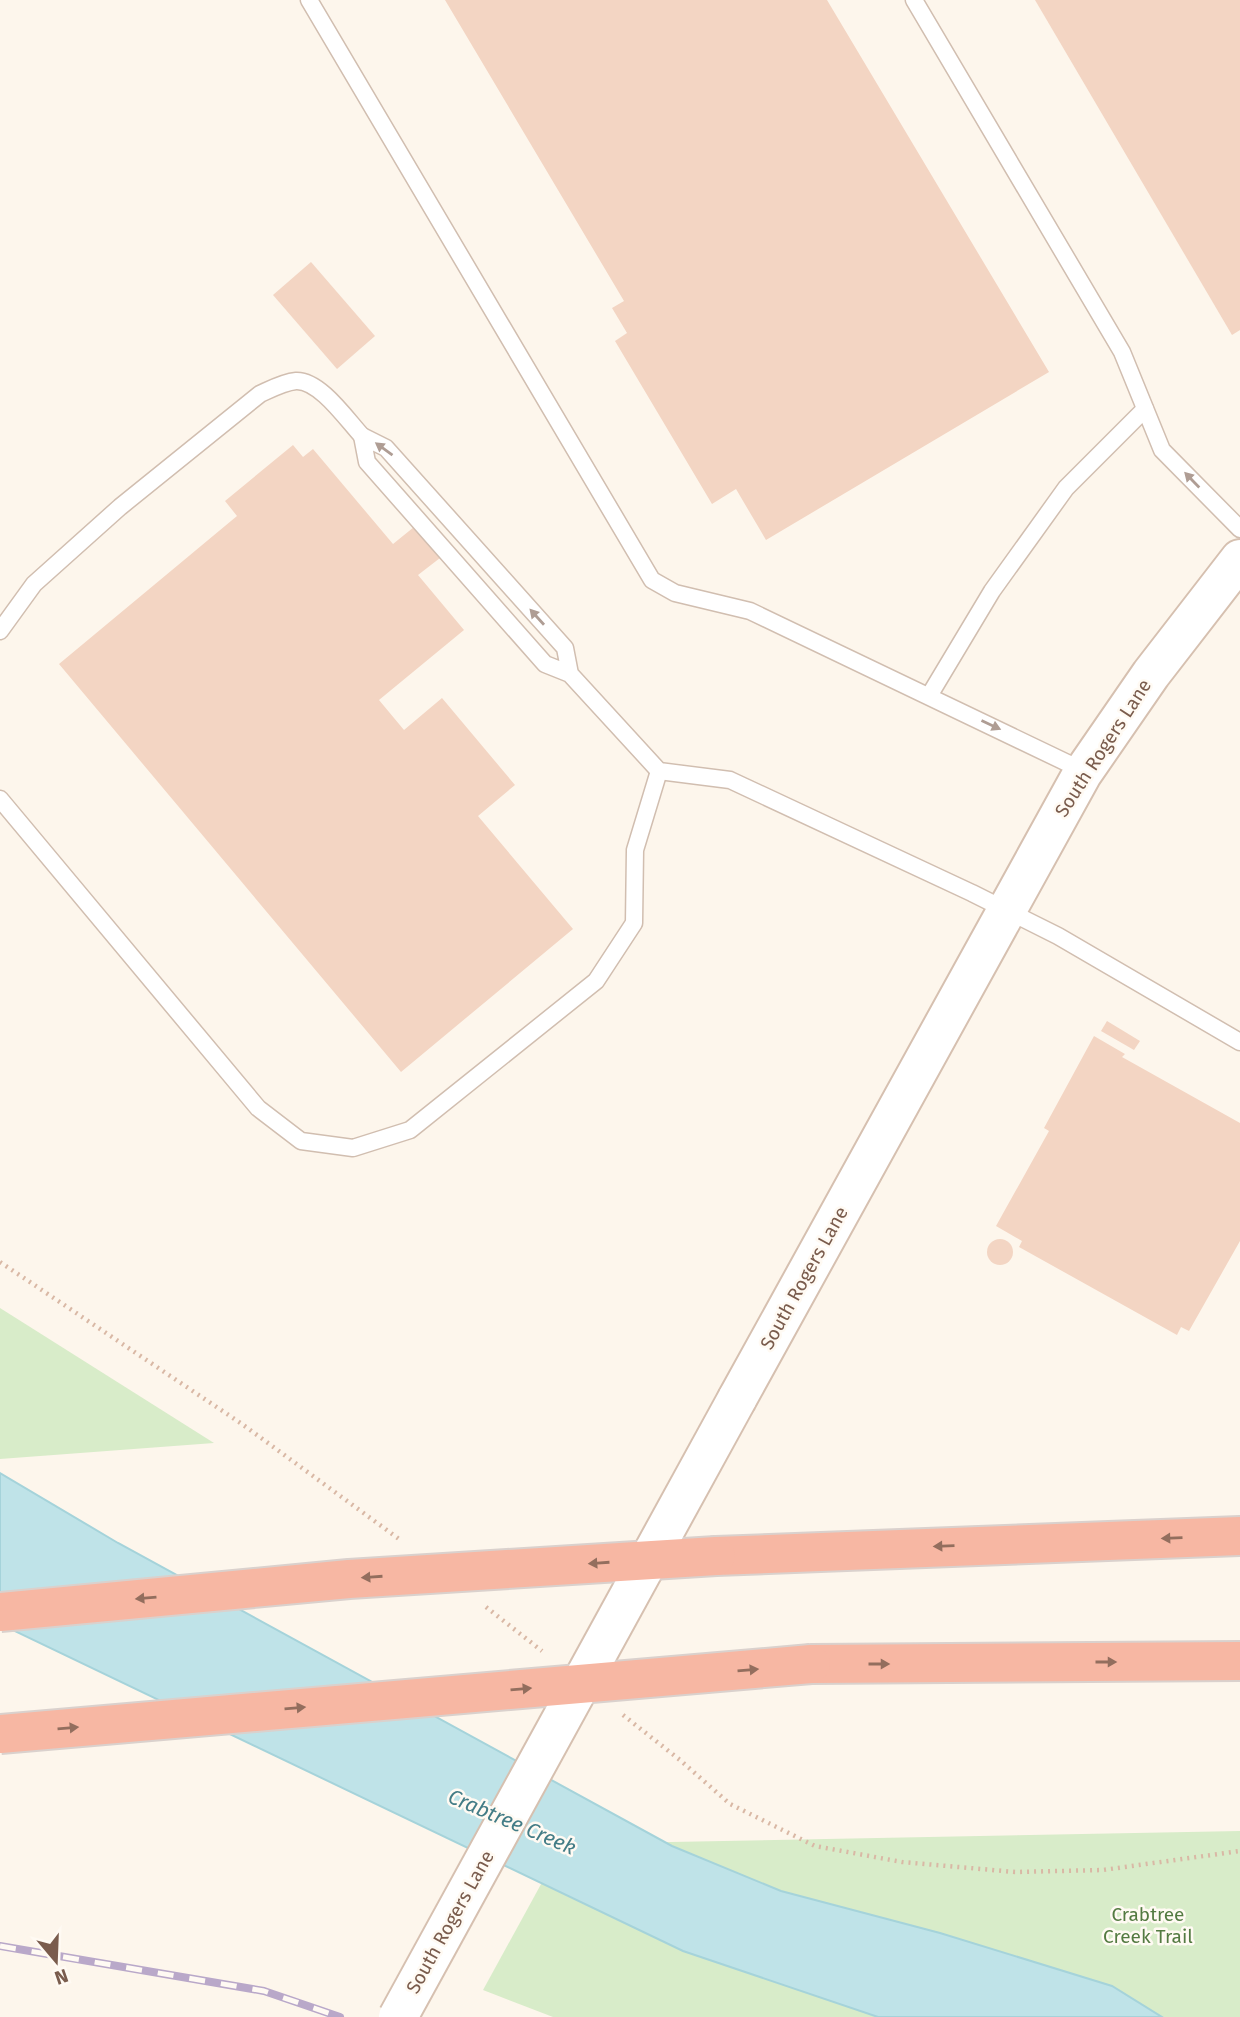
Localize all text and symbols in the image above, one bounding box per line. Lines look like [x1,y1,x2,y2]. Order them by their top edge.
one-way arrow [375,443,393,457]
one-way arrow [1183,472,1200,489]
one-way arrow [529,608,545,626]
street label: South Rogers Lane [1050,675,1156,821]
one-way arrow [981,719,1001,731]
street label: South Rogers Lane [755,1203,853,1353]
one-way arrow [1161,1532,1183,1544]
one-way arrow [933,1541,955,1552]
one-way arrow [588,1558,610,1569]
one-way arrow [361,1572,383,1583]
one-way arrow [135,1593,157,1604]
one-way arrow [1096,1656,1118,1668]
one-way arrow [868,1658,890,1670]
one-way arrow [737,1664,759,1675]
one-way arrow [511,1683,533,1694]
one-way arrow [284,1703,306,1714]
one-way arrow [57,1722,79,1733]
water label: Crabtree Creek [444,1783,580,1861]
street label: South Rogers Lane [401,1847,499,1997]
park label: Crabtree Creek Trail [1103,1903,1193,1948]
north arrow [21,1926,91,1996]
text: N [52,1964,71,1990]

